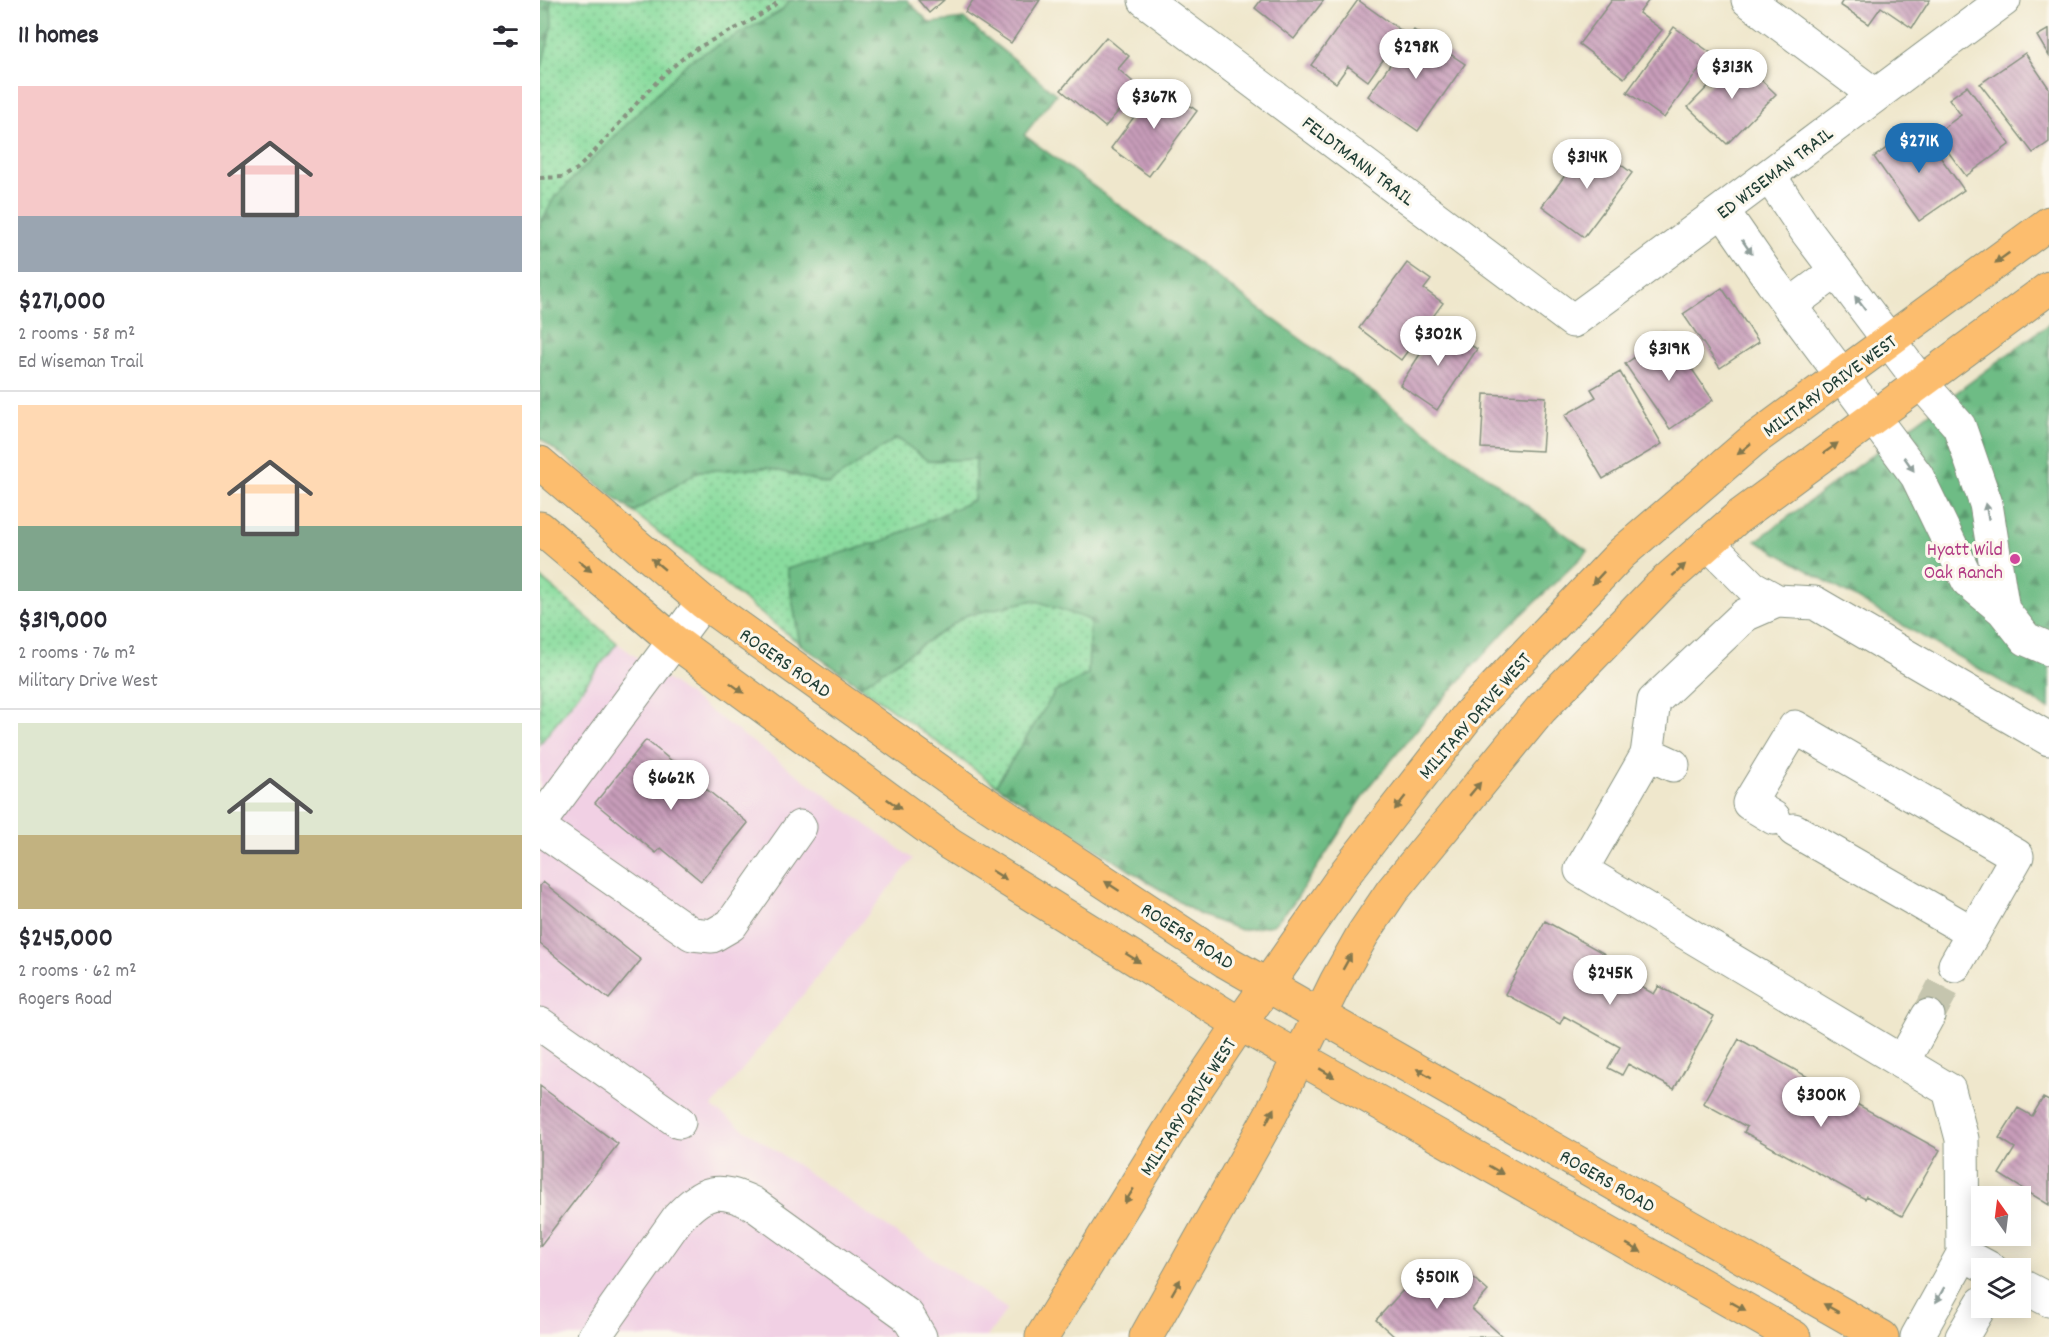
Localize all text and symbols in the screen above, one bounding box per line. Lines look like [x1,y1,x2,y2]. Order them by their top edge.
text: 11 homes [18,18,99,55]
icon: filters [489,20,522,53]
pin: $298K [1374,29,1458,80]
text: $298K [1393,34,1439,62]
pin: $313K [1690,49,1774,100]
text: $313K [1711,54,1753,82]
pin: $367K [1112,79,1196,130]
text: $367K [1131,84,1177,112]
street label: FELDTMANN TRAIL [1295,111,1419,214]
street label: ED WISEMAN TRAIL [1712,121,1840,228]
pin: $271K [1877,123,1961,174]
icon: home [216,125,324,233]
text: $271K [1899,128,1939,156]
pin: $314K [1545,139,1629,190]
text: $314K [1567,144,1607,172]
one-way arrow [1741,238,1753,254]
one-way arrow [1994,252,2010,264]
text: $271,000 [18,284,106,321]
one-way arrow [1855,295,1867,310]
pin: $302K [1396,316,1480,367]
text: 2 rooms · 58 m² [18,321,135,349]
text: $302K [1414,321,1462,349]
street label: MILITARY DRIVE WEST [1758,329,1904,446]
pin: $319K [1627,331,1711,382]
text: $319K [1648,336,1690,364]
text: Ed Wiseman Trail [18,349,144,377]
one-way arrow [1737,442,1752,455]
one-way arrow [1823,442,1839,454]
icon: home [216,444,324,552]
one-way arrow [1903,456,1914,472]
one-way arrow [1982,501,1991,520]
place label: Hyatt Wild Oak Ranch [1924,537,2003,588]
marker: Hyatt Wild Oak Ranch [2008,552,2022,566]
one-way arrow [651,558,666,571]
one-way arrow [577,559,592,572]
one-way arrow [1672,563,1686,577]
one-way arrow [1592,570,1605,585]
text: $319,000 [18,603,108,640]
street label: ROGERS ROAD [733,623,836,706]
text: 2 rooms · 76 m² [18,640,136,668]
street label: MILITARY DRIVE WEST [1413,647,1539,786]
text: Military Drive West [18,668,158,696]
one-way arrow [730,681,745,693]
pin: $662K [629,760,713,811]
icon: home [216,762,324,870]
text: $662K [647,765,695,793]
one-way arrow [1468,781,1481,797]
one-way arrow [1394,795,1406,811]
one-way arrow [885,798,901,810]
one-way arrow [991,870,1007,881]
one-way arrow [1104,880,1120,892]
street label: ROGERS ROAD [1134,897,1238,978]
text: $245,000 [18,921,113,958]
one-way arrow [1125,953,1141,964]
one-way arrow [1342,953,1352,970]
pin: $245K [1568,955,1652,1006]
text: 2 rooms · 62 m² [18,958,137,986]
text: $245K [1587,960,1633,988]
text: Rogers Road [18,986,112,1014]
street label: MILITARY DRIVE WEST [1134,1033,1245,1182]
one-way arrow [1319,1068,1335,1079]
one-way arrow [1416,1068,1432,1079]
pin: $300K [1779,1077,1863,1128]
text: $300K [1796,1082,1846,1110]
one-way arrow [1265,1107,1275,1124]
street label: ROGERS ROAD [1554,1144,1659,1221]
one-way arrow [1488,1165,1504,1176]
north arrow [1971,1186,2031,1246]
map controls [1971,1186,2031,1318]
one-way arrow [1124,1188,1135,1204]
one-way arrow [1625,1243,1642,1253]
button: layers [1971,1258,2031,1318]
pin: $501K [1395,1259,1479,1310]
text: $501K [1415,1264,1459,1292]
one-way arrow [1170,1279,1181,1295]
one-way arrow [1935,1287,1945,1304]
one-way arrow [1730,1300,1746,1311]
one-way arrow [1823,1303,1840,1313]

